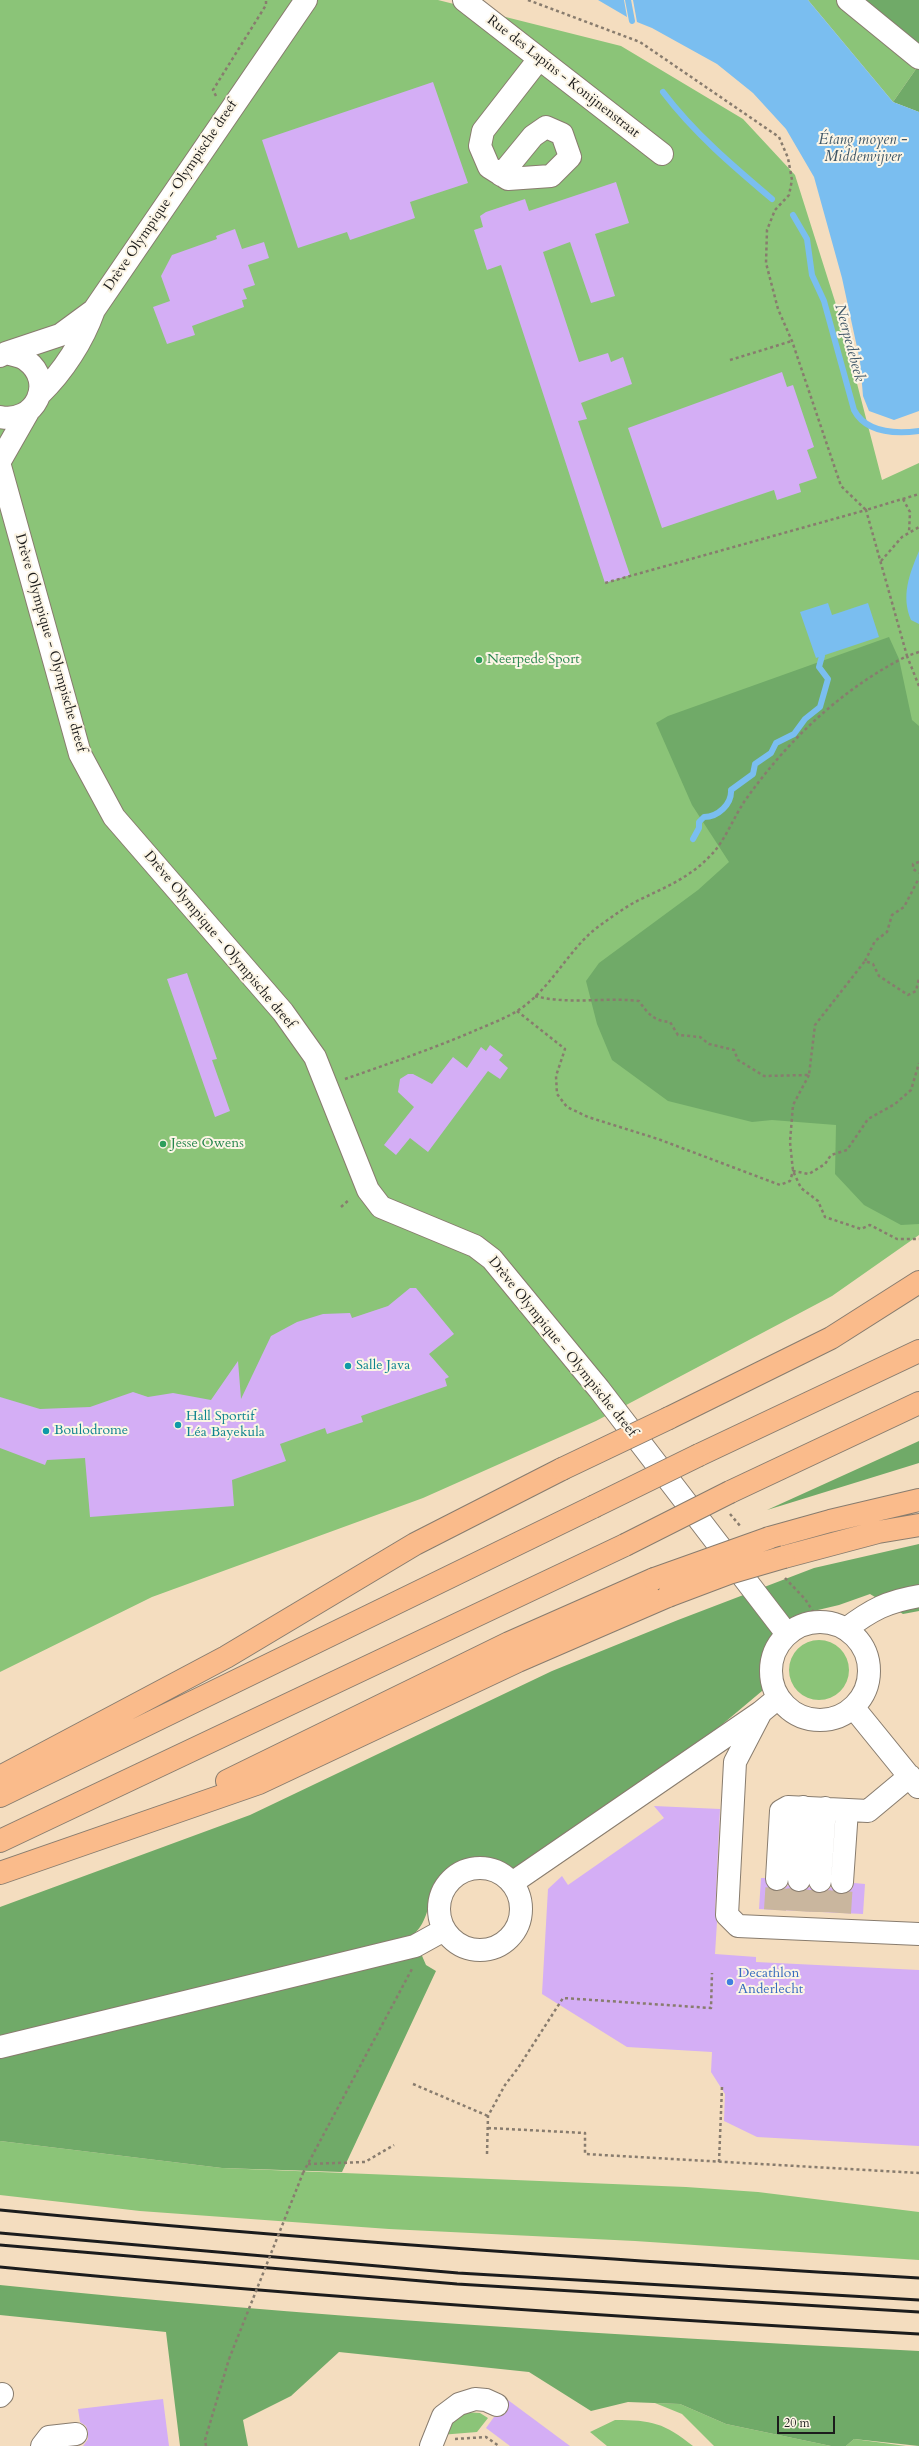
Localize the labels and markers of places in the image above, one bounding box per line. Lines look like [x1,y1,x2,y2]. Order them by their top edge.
place label: Neerpede Sport [487,652,580,668]
marker: Neerpede Sport [474,655,484,665]
place label: Jesse Owens [171,1136,244,1152]
marker: Jesse Owens [158,1139,168,1149]
place label: Salle Java [356,1358,410,1374]
marker: Salle Java [343,1361,353,1371]
place label: Hall Sportif Léa Bayekula [186,1409,265,1442]
marker: Hall Sportif Léa Bayekula [173,1420,183,1430]
place label: Boulodrome [54,1423,128,1439]
marker: Boulodrome [41,1426,51,1436]
place label: Decathlon Anderlecht [738,1966,803,1998]
marker: Decathlon Anderlecht [725,1977,735,1987]

